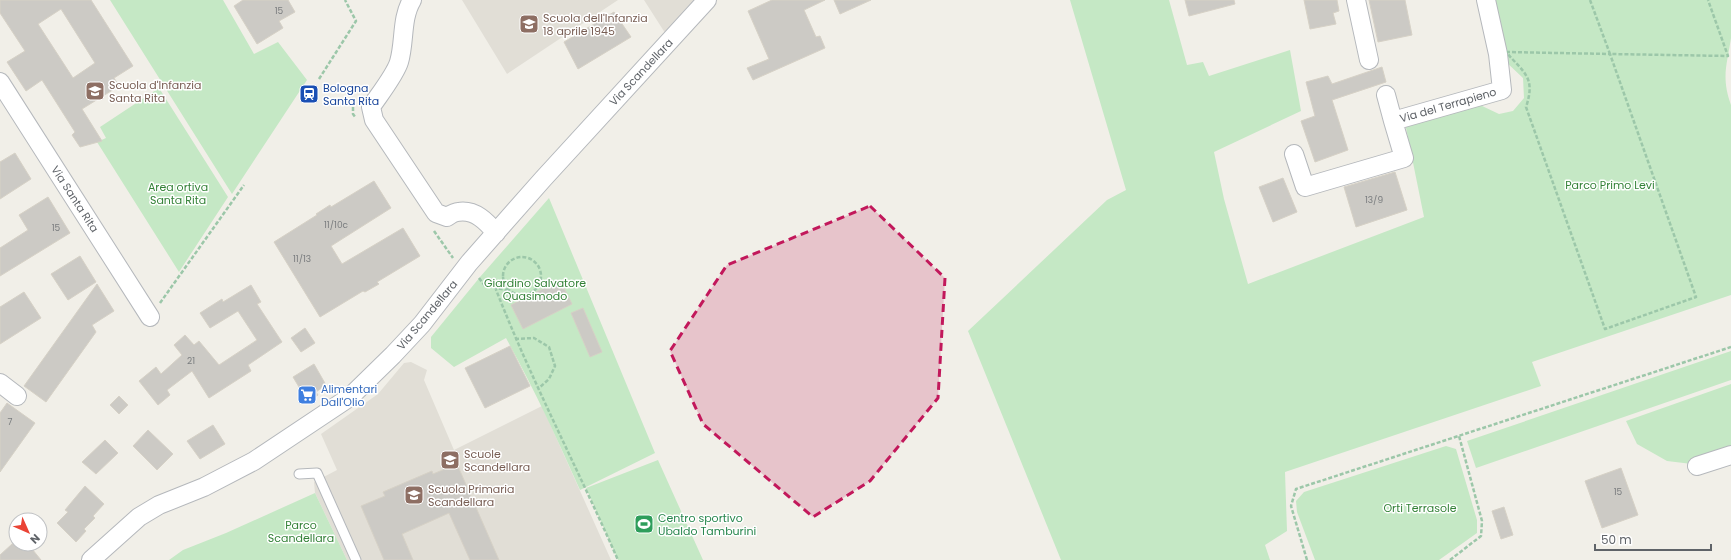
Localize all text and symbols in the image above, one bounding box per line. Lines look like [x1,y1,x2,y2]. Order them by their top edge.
house number: 15 [275,5,284,17]
place label: Scuola dell'Infanzia 18 aprile 1945 [543,10,648,39]
school or university icon: Scuola dell'Infanzia 18 aprile 1945 [518,13,540,35]
street label: Via Scandellara [606,35,676,109]
place label: Scuola d'Infanzia Santa Rita [109,77,201,106]
school or university icon: Scuola d'Infanzia Santa Rita [84,80,106,102]
place label: Bologna Santa Rita [323,80,379,109]
station icon: Bologna Santa Rita [298,83,320,105]
street label: Via del Terrapieno [1398,84,1498,126]
street label: Via Santa Rita [47,162,103,236]
park label: Parco Primo Levi [1565,177,1655,193]
park label: Area ortiva Santa Rita [148,179,208,208]
house number: 13/9 [1365,194,1383,206]
house number: 11/10c [324,219,349,231]
house number: 15 [52,222,61,234]
house number: 11/13 [293,253,311,265]
park label: Giardino Salvatore Quasimodo [484,275,586,304]
street label: Via Scandellara [393,277,461,353]
house number: 21 [187,355,195,367]
place label: Alimentari Dall'Olio [321,381,378,410]
supermarket icon: Alimentari Dall'Olio [296,384,318,406]
house number: 7 [8,416,13,428]
place label: Scuole Scandellara [464,446,530,475]
school or university icon: Scuole Scandellara [439,449,461,471]
place label: Scuola Primaria Scandellara [428,481,514,510]
school or university icon: Scuola Primaria Scandellara [403,484,425,506]
house number: 15 [1614,486,1623,498]
park label: Orti Terrasole [1383,500,1457,516]
place label: Centro sportivo Ubaldo Tamburini [658,510,756,539]
north arrow [8,512,48,552]
sports icon: Centro sportivo Ubaldo Tamburini [633,513,655,535]
park label: Parco Scandellara [268,517,334,546]
scale bar [1595,526,1711,552]
text: N [26,530,44,548]
text: 50 m [1601,531,1632,548]

